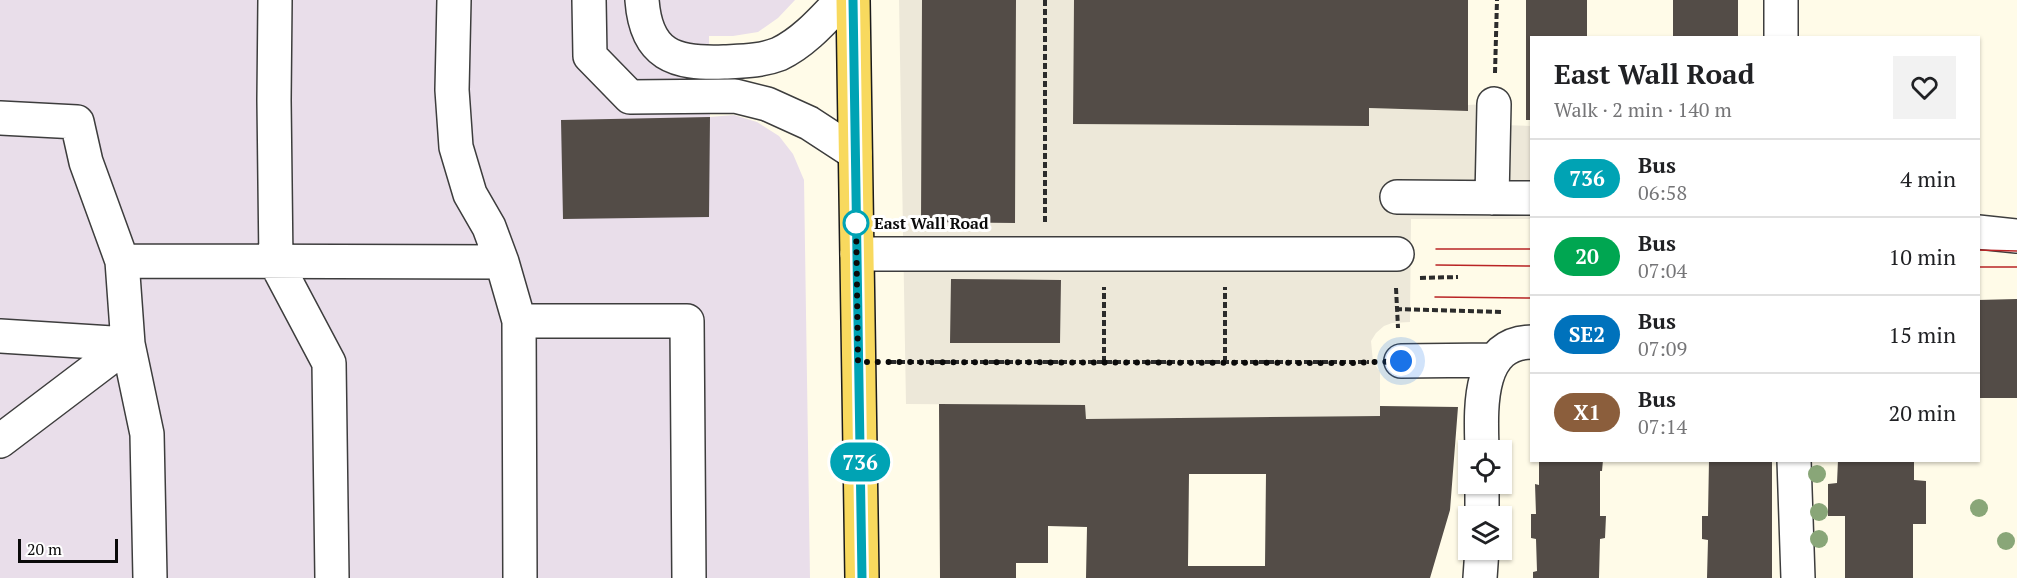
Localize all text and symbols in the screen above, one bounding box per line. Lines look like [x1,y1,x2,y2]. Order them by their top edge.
text: East Wall Road [1554,55,1754,92]
button: heart [1893,56,1956,119]
text: Walk · 2 min · 140 m [1554,96,1732,123]
text: Bus [1638,150,1676,179]
text: 736 [1569,164,1605,192]
text: 4 min [1900,164,1956,193]
text: 06:58 [1638,179,1687,206]
marker: East Wall Road [843,210,869,236]
place label: East Wall Road [874,212,989,234]
text: Bus [1638,228,1676,257]
text: 20 [1575,242,1599,270]
text: 10 min [1889,242,1956,271]
text: 07:04 [1638,257,1687,284]
text: Bus [1638,306,1676,335]
text: SE2 [1569,320,1605,348]
text: 15 min [1889,320,1956,349]
text: 07:09 [1638,335,1687,362]
your location [1386,346,1416,376]
text: Bus [1638,384,1676,413]
text: X1 [1573,398,1601,426]
text: 20 min [1889,398,1956,427]
text: 07:14 [1638,413,1687,440]
map controls [1458,440,1512,560]
button: locate [1458,440,1512,494]
line badge: 736 [826,442,894,482]
text: 736 [842,448,878,476]
button: layers [1458,506,1512,560]
scale bar [18,536,118,564]
text: 20 m [27,538,62,560]

